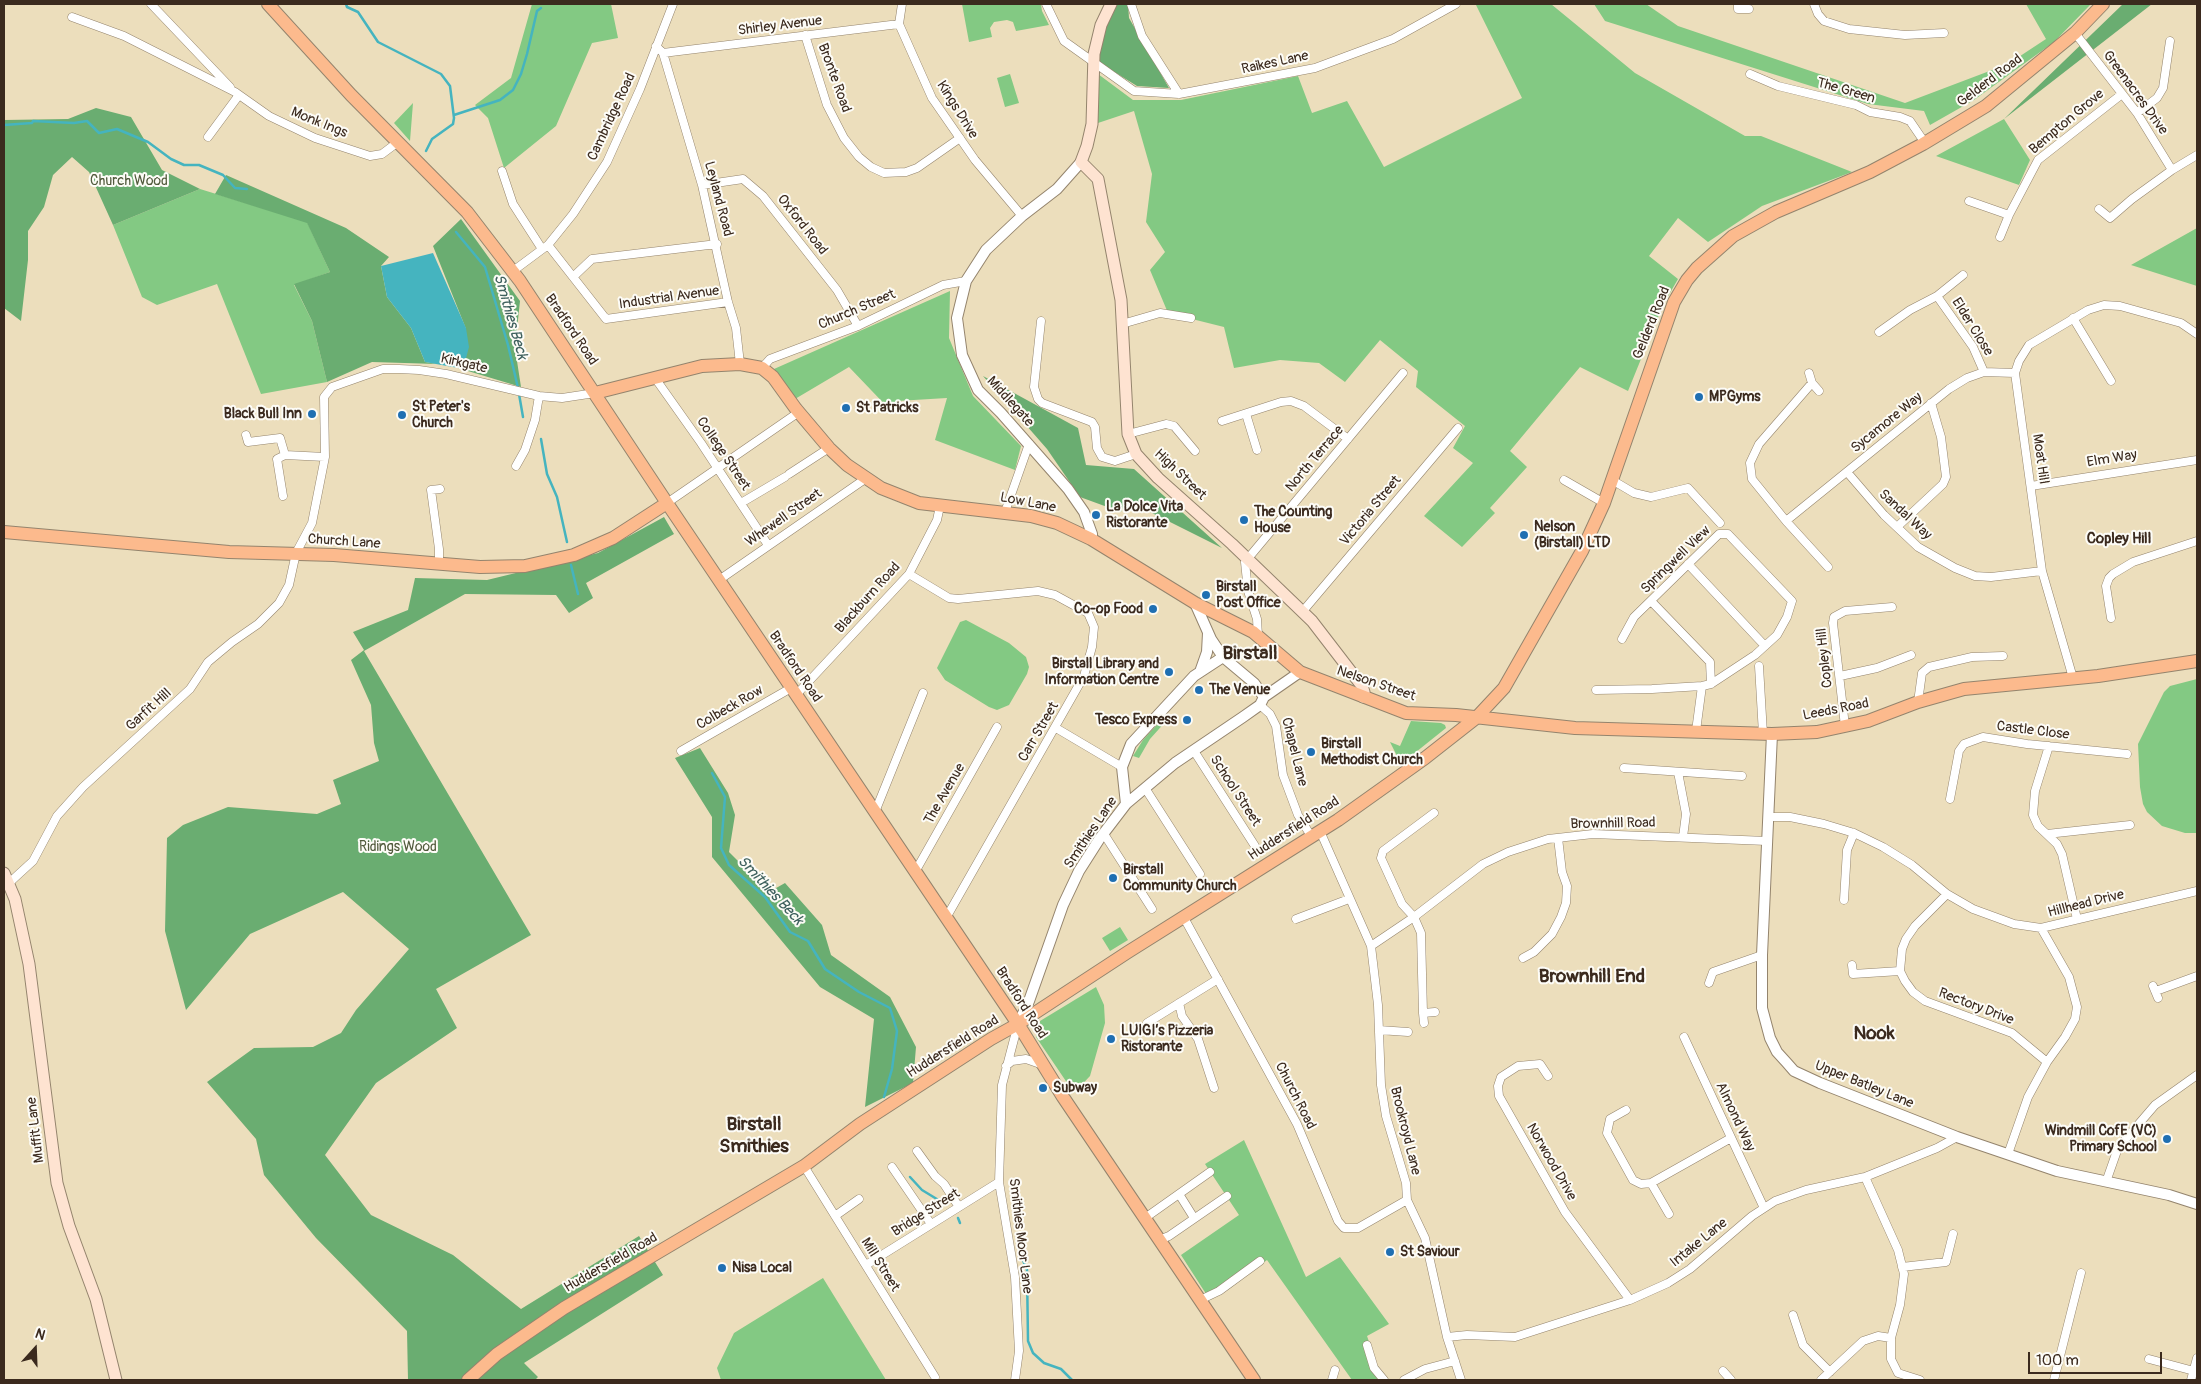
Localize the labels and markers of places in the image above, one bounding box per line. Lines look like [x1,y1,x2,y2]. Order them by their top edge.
place label: MPGyms [1709,389,1761,405]
marker: MPGyms [1693,391,1705,403]
place label: St Peter's Church [412,399,470,432]
place label: St Patricks [856,400,918,416]
marker: St Patricks [840,402,852,414]
place label: Black Bull Inn [224,406,302,422]
marker: Black Bull Inn [306,408,318,420]
marker: St Peter's Church [396,409,408,421]
place label: La Dolce Vita Ristorante [1106,499,1183,532]
place label: The Counting House [1254,504,1332,536]
marker: La Dolce Vita Ristorante [1090,509,1102,521]
marker: The Counting House [1238,514,1250,526]
place label: Nelson (Birstall) LTD [1534,519,1610,552]
marker: Nelson (Birstall) LTD [1518,529,1530,541]
place label: Birstall Post Office [1216,579,1281,612]
marker: Birstall Post Office [1200,589,1212,601]
place label: Co-op Food [1074,601,1143,617]
marker: Co-op Food [1147,603,1159,615]
place label: Birstall Library and Information Centre [1044,656,1159,689]
marker: Birstall Library and Information Centre [1163,666,1175,678]
place label: The Venue [1209,682,1270,698]
marker: The Venue [1193,684,1205,696]
place label: Tesco Express [1095,712,1177,728]
marker: Tesco Express [1181,714,1193,726]
place label: Birstall Methodist Church [1321,736,1423,769]
marker: Birstall Methodist Church [1305,746,1317,758]
place label: Birstall Community Church [1123,862,1237,894]
marker: Birstall Community Church [1107,872,1119,884]
place label: LUIGI’s Pizzeria Ristorante [1121,1023,1213,1056]
marker: LUIGI’s Pizzeria Ristorante [1105,1033,1117,1045]
place label: Subway [1053,1080,1097,1096]
marker: Subway [1037,1082,1049,1094]
place label: Windmill CofE (VC) Primary School [2045,1123,2157,1156]
marker: Windmill CofE (VC) Primary School [2161,1133,2173,1145]
place label: St Saviour [1400,1244,1460,1260]
marker: St Saviour [1384,1246,1396,1258]
place label: Nisa Local [732,1260,792,1276]
marker: Nisa Local [716,1262,728,1274]

